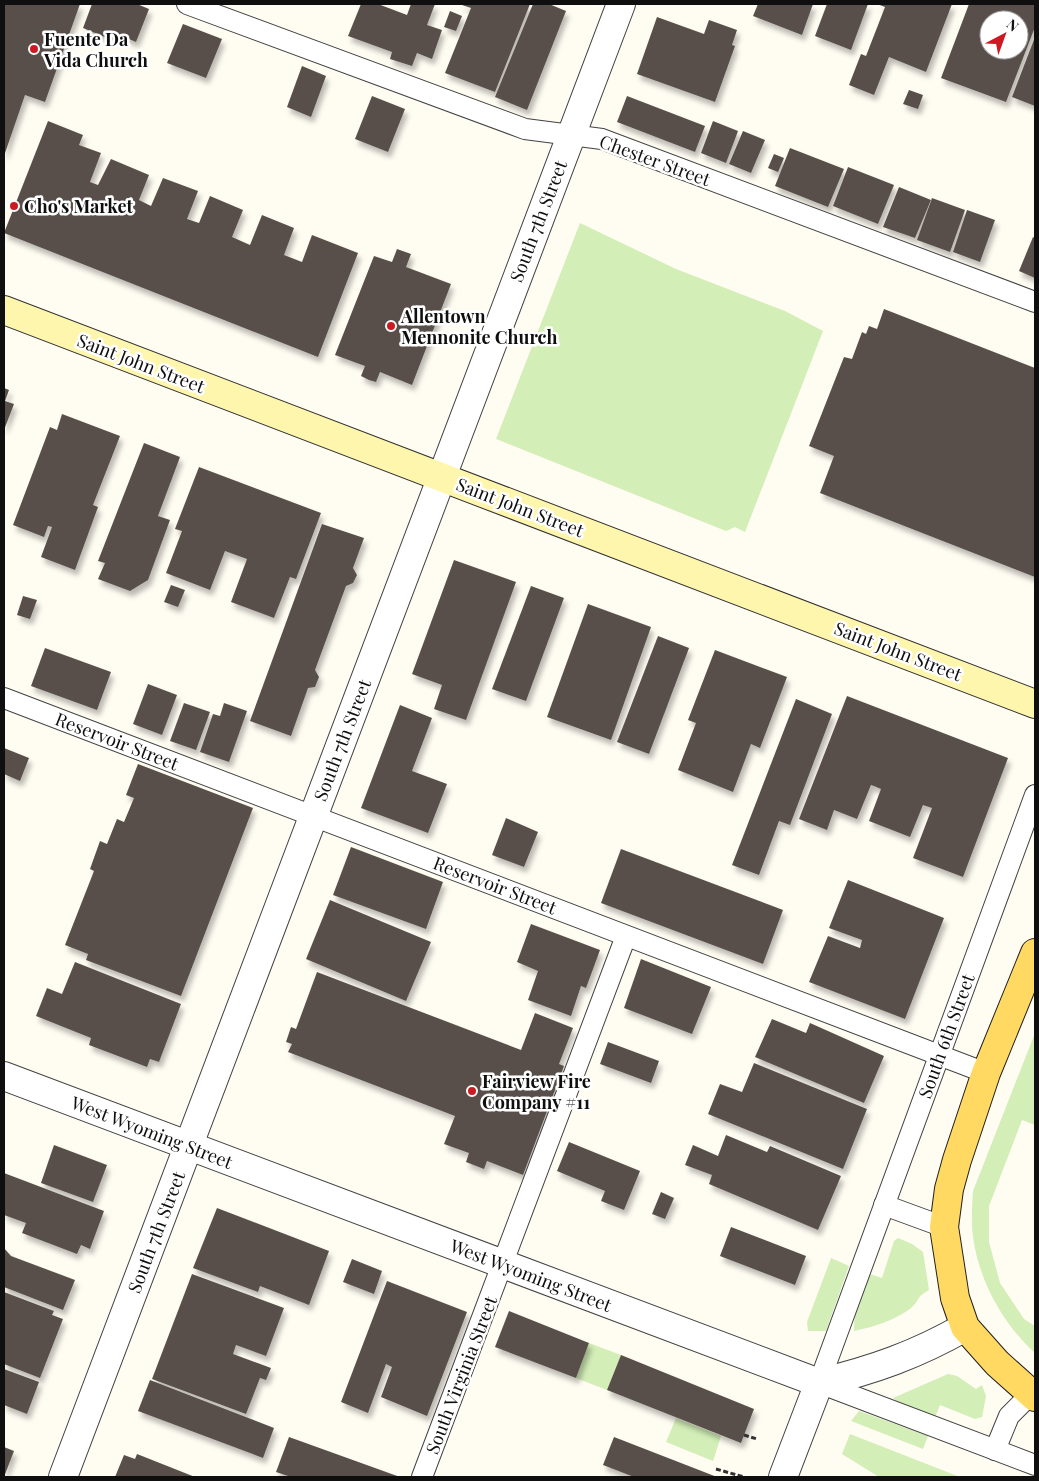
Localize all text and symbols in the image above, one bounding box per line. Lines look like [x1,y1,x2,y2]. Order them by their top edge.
north arrow [979,10,1029,60]
text: N [1003,14,1023,35]
place label: Fuente Da Vida Church [43,27,148,72]
marker: Fuente Da Vida Church [28,43,40,55]
street label: Chester Street [596,129,714,191]
street label: South 7th Street [504,156,572,285]
place label: Cho's Market [24,194,133,218]
marker: Cho's Market [8,200,20,212]
place label: Allentown Mennonite Church [400,304,557,349]
marker: Allentown Mennonite Church [385,320,397,332]
street label: Saint John Street [74,328,209,399]
street label: Saint John Street [453,472,588,543]
street label: Saint John Street [831,616,966,687]
street label: South 7th Street [308,675,376,804]
street label: Reservoir Street [52,706,183,776]
street label: Reservoir Street [430,850,561,920]
street label: South 6th Street [912,970,980,1101]
place label: Fairview Fire Company #11 [482,1069,591,1114]
marker: Fairview Fire Company #11 [466,1085,478,1097]
street label: West Wyoming Street [67,1090,237,1174]
street label: South 7th Street [122,1167,190,1296]
street label: West Wyoming Street [446,1233,616,1317]
street label: South Virginia Street [420,1292,502,1457]

